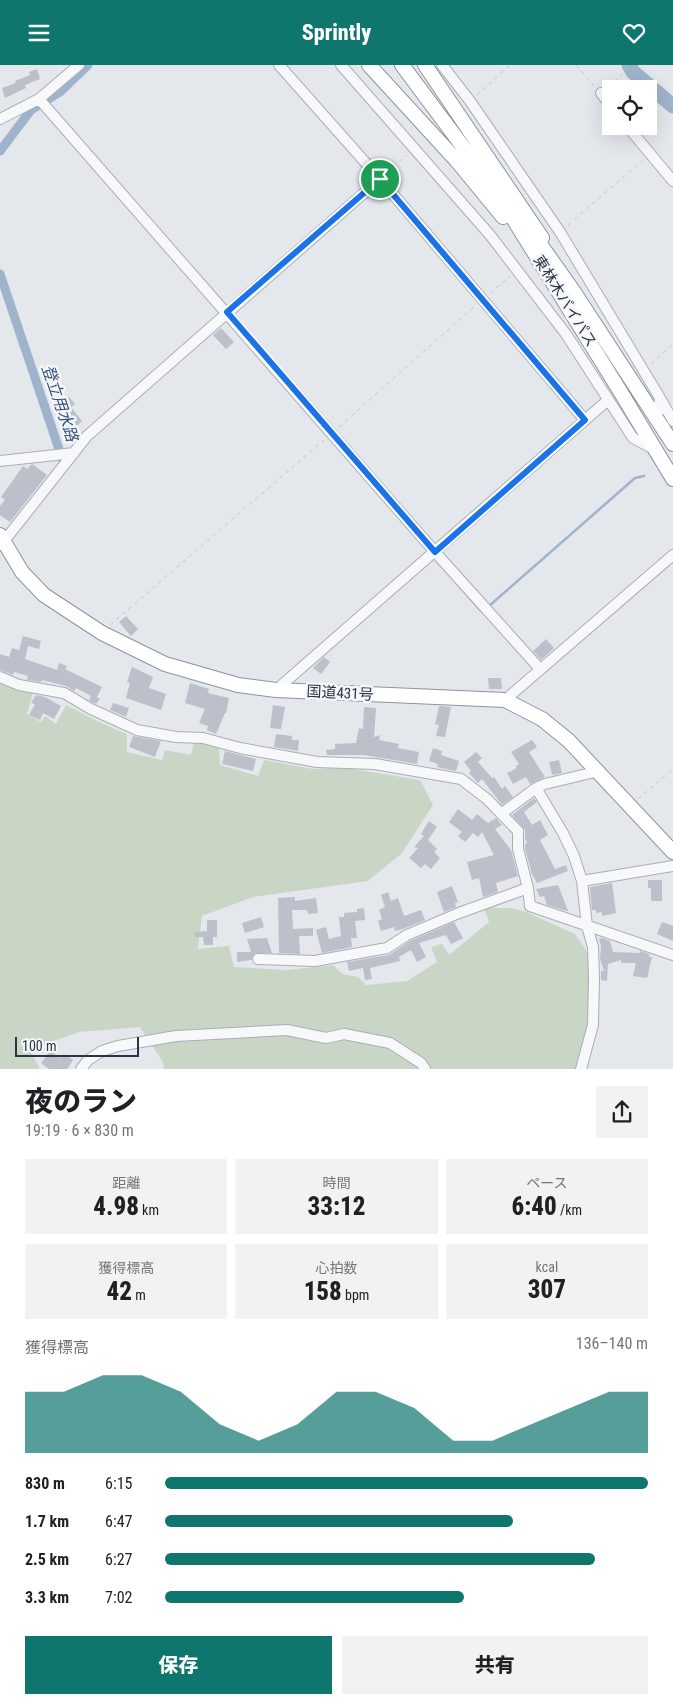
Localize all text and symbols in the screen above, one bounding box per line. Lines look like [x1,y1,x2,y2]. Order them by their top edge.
icon: menu [25,19,53,47]
icon: heart [620,19,648,47]
text: Sprintly [302,20,371,45]
map controls [602,80,657,135]
button: locate [602,80,657,135]
pin [359,158,401,200]
icon: arrive [366,165,394,193]
street label: 東林木バイパス [530,252,600,350]
water label: 登立用水路 [38,362,83,446]
street label: 国道431号 [306,682,374,704]
scale bar [15,1034,139,1057]
text: 100 m [22,1038,57,1054]
text: 夜のラン [25,1085,137,1118]
button: share [596,1086,648,1138]
text: 19:19 · 6 × 830 m [25,1121,134,1140]
text: 距離 [112,1175,140,1191]
text: 時間 [322,1175,350,1191]
text: ペース [526,1175,567,1191]
text: 4.98 [93,1192,139,1221]
text: 33:12 [308,1192,365,1221]
text: 6:40 [512,1192,557,1221]
text: km [139,1202,159,1218]
text: /km [557,1202,582,1218]
text: kcal [536,1259,558,1275]
text: 獲得標高 [98,1260,154,1276]
text: 心拍数 [315,1260,357,1276]
text: 307 [528,1275,566,1304]
text: 42 [107,1277,132,1306]
text: 158 [304,1277,342,1306]
text: m [132,1287,146,1303]
text: bpm [342,1287,369,1303]
text: 136–140 m [576,1334,648,1353]
text: 獲得標高 [25,1338,89,1357]
text: 830 m [25,1474,65,1493]
text: 6:15 [105,1474,132,1493]
text: 1.7 km [25,1512,69,1531]
text: 6:47 [105,1512,132,1531]
text: 2.5 km [25,1550,69,1569]
text: 6:27 [105,1550,132,1569]
text: 3.3 km [25,1588,69,1607]
text: 7:02 [105,1588,132,1607]
button: 保存 [25,1636,332,1694]
button: 共有 [342,1636,648,1694]

